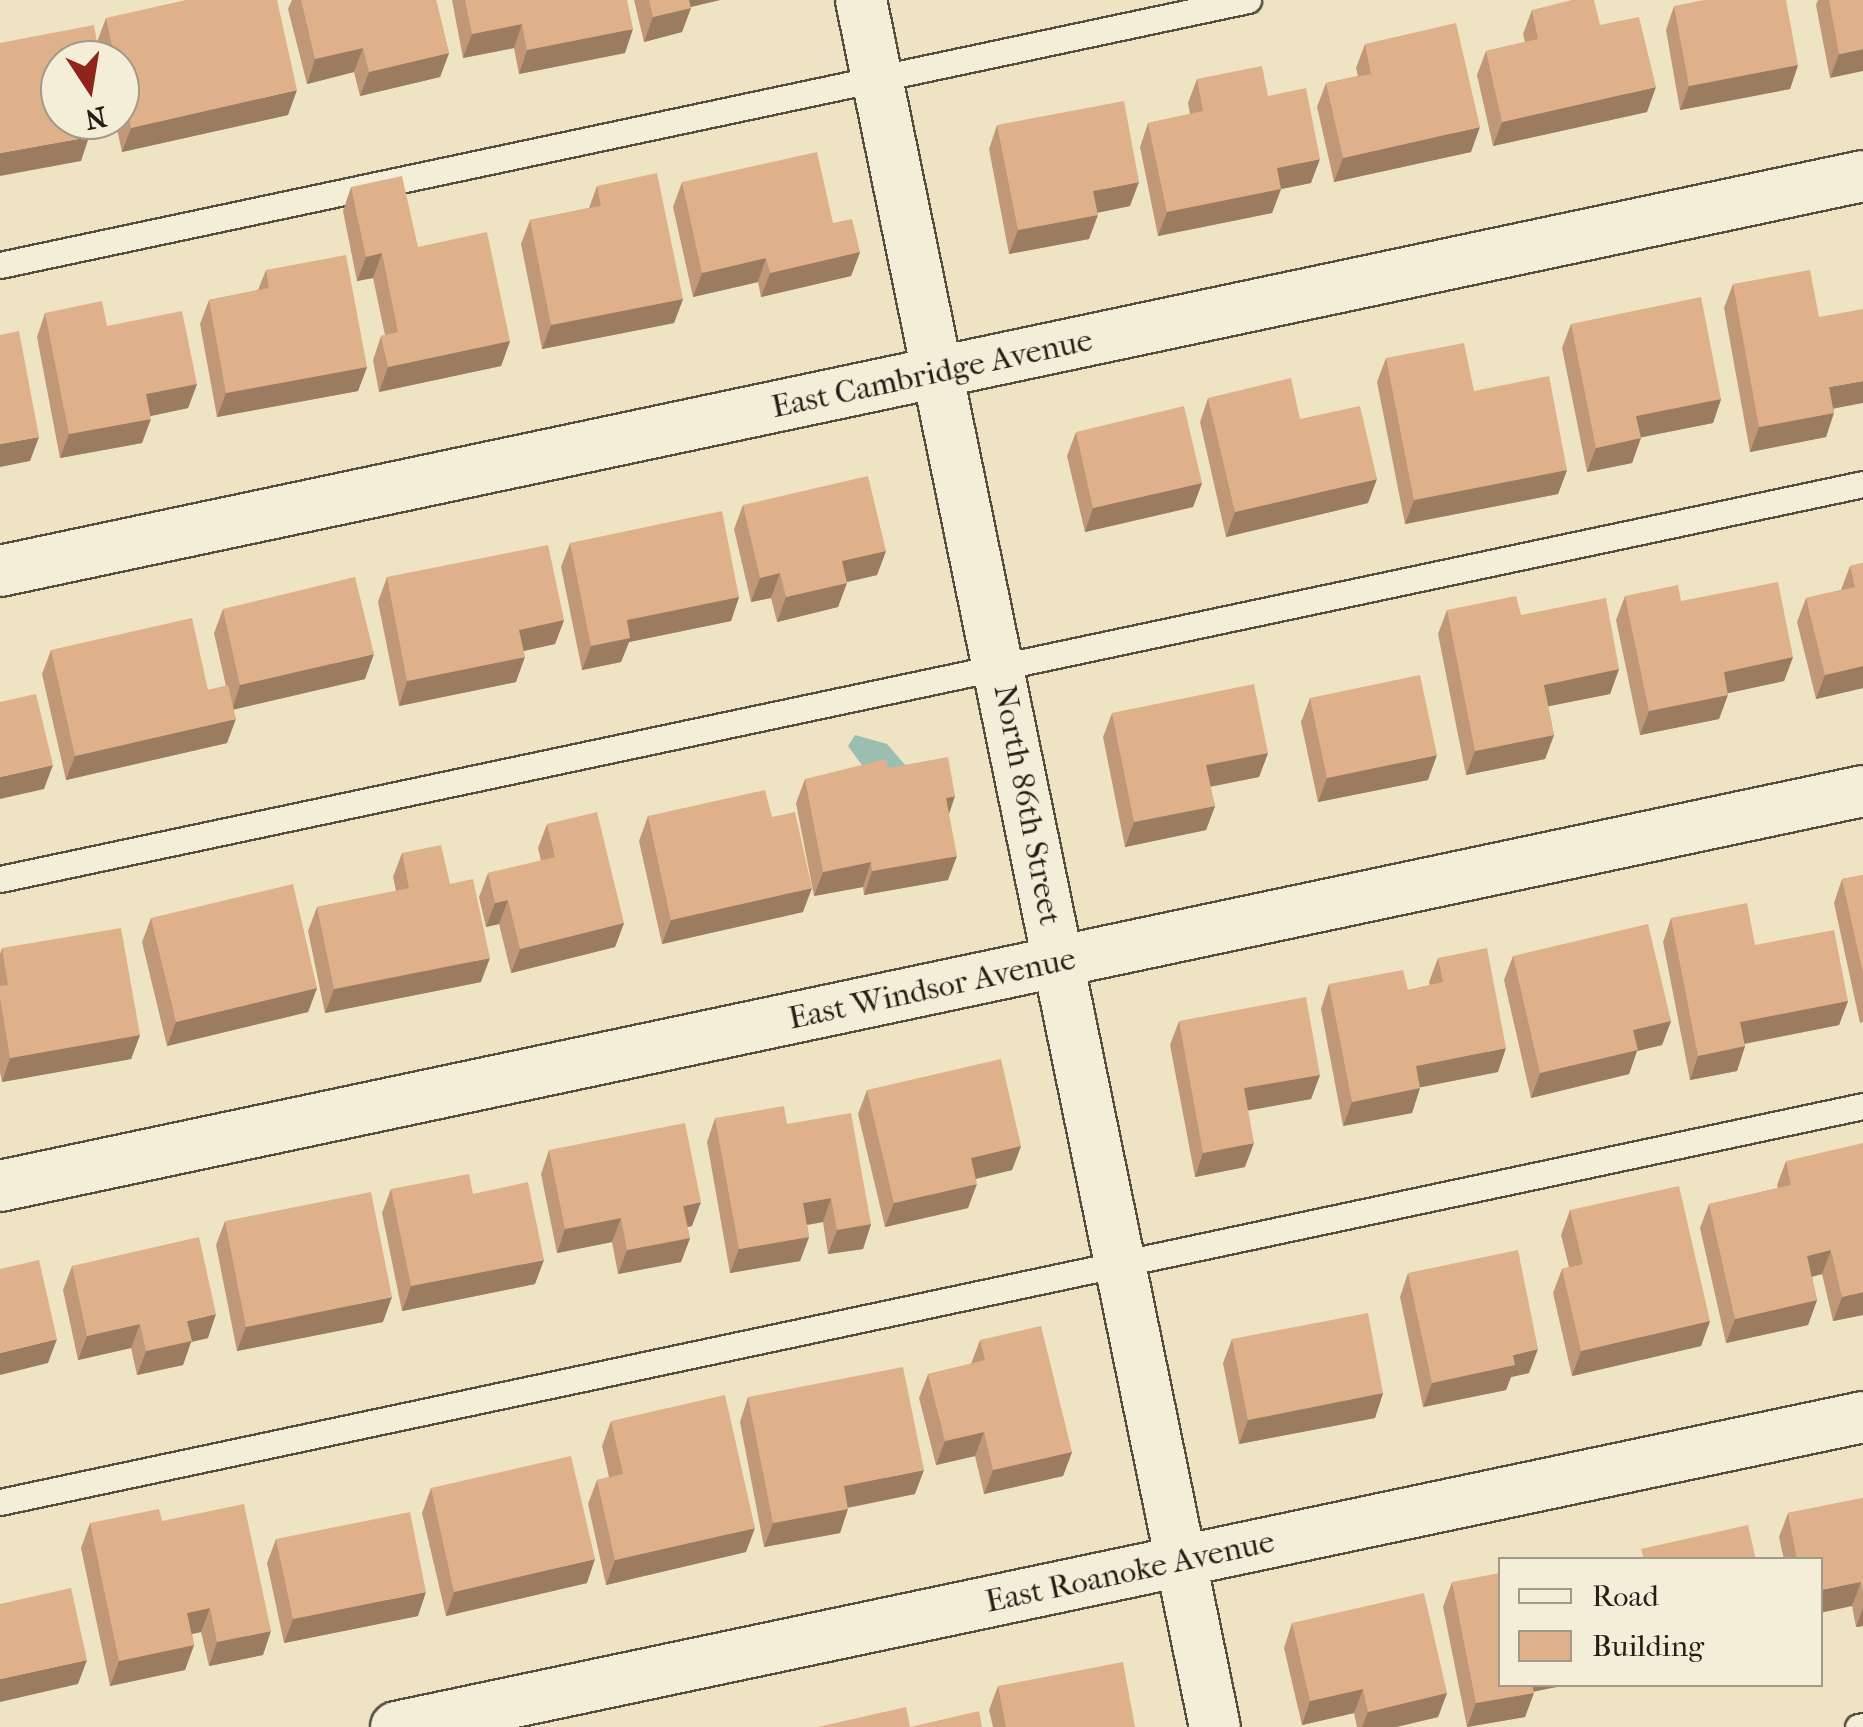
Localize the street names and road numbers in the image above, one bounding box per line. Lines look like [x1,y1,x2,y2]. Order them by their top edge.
street label: East Cambridge Avenue [768,321,1096,427]
street label: North 86th Street [985,682,1069,928]
street label: East Windsor Avenue [785,940,1079,1038]
street label: East Roanoke Avenue [982,1523,1278,1621]

